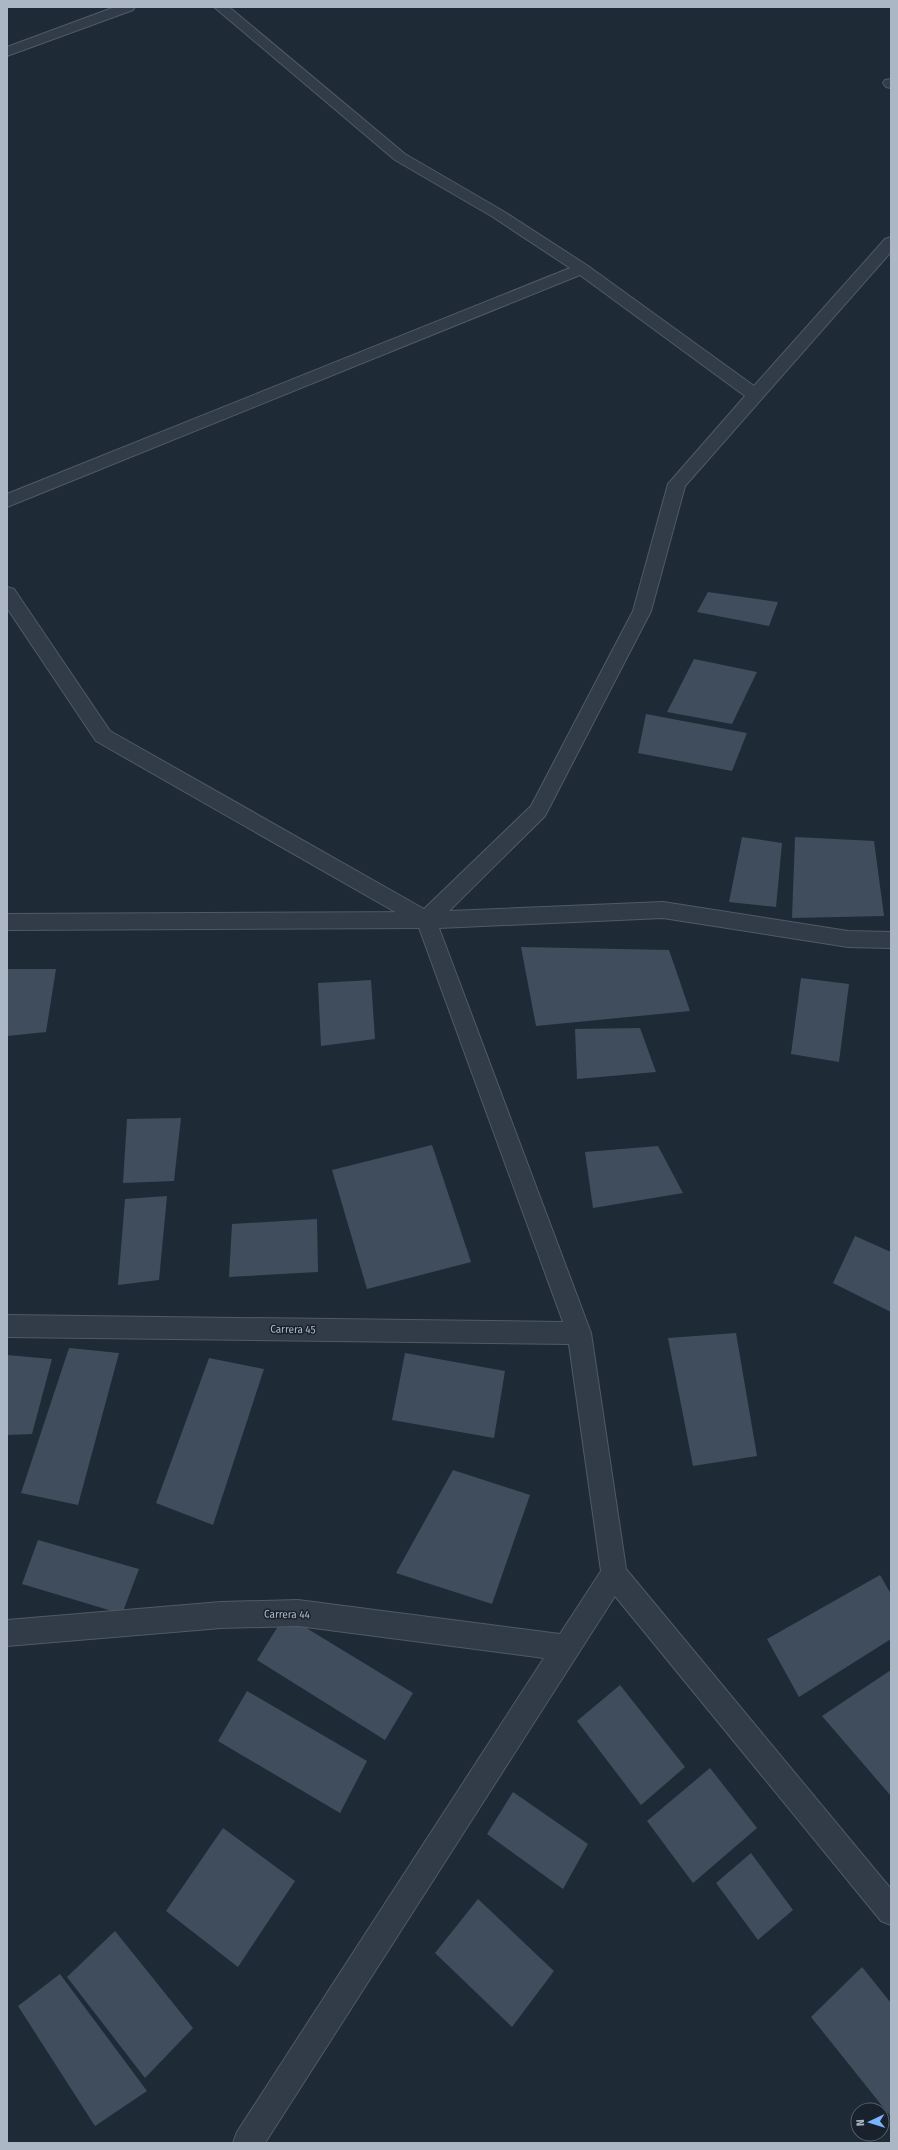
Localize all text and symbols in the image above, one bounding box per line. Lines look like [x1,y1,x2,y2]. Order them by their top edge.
street label: Carrera 45 [270,1323,316,1336]
street label: Carrera 44 [264,1608,311,1621]
north arrow [850,2102,890,2142]
text: N [854,2119,867,2126]

